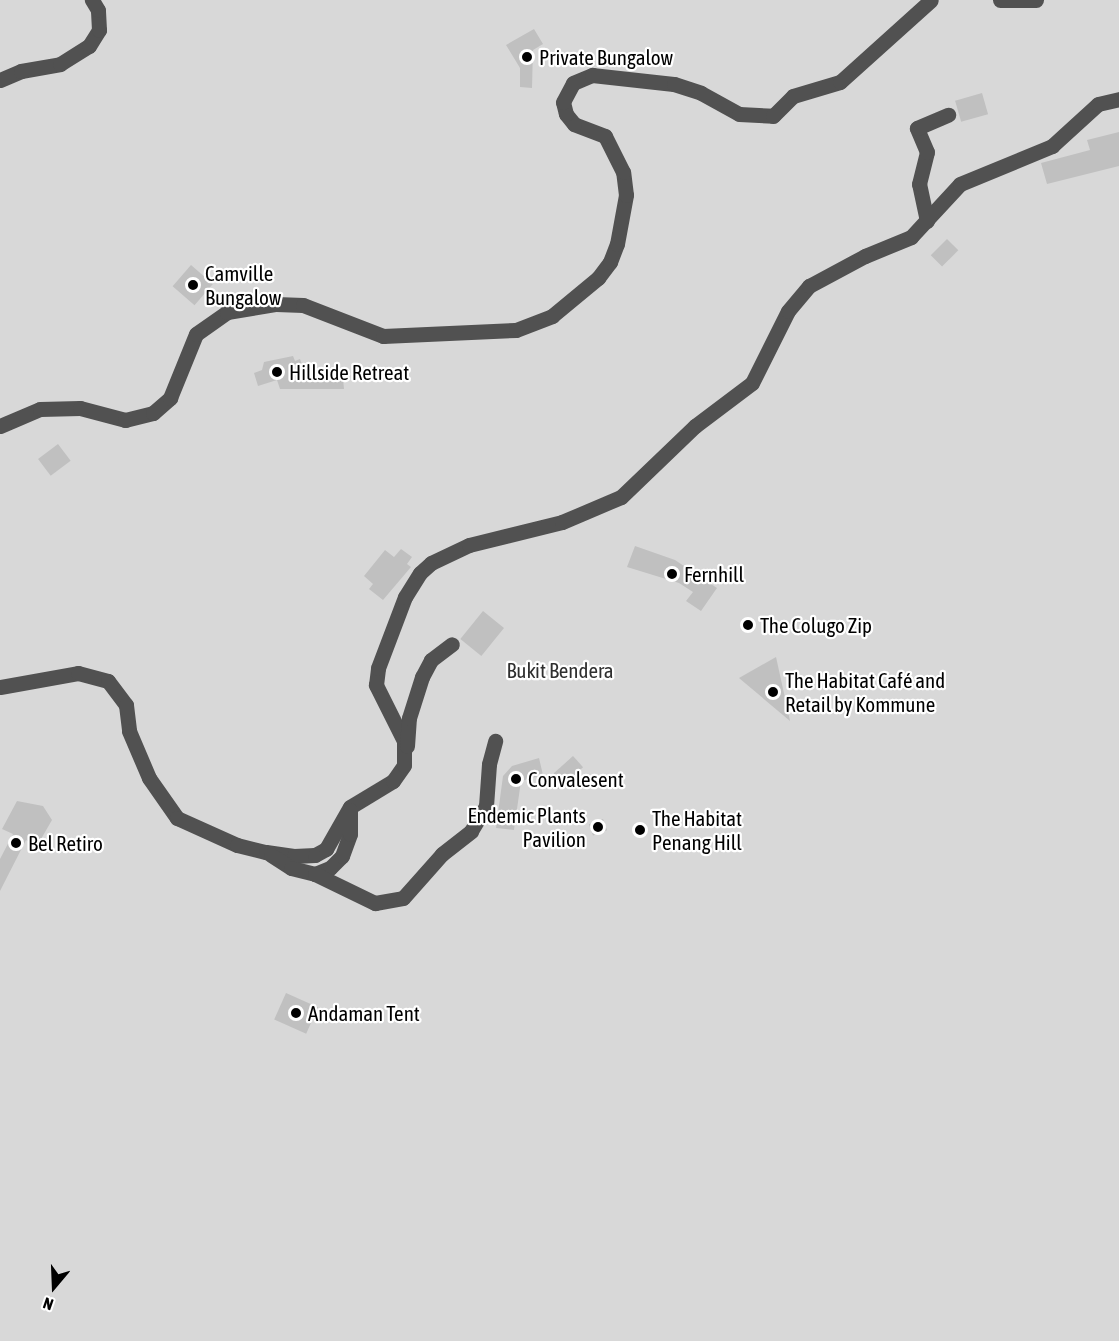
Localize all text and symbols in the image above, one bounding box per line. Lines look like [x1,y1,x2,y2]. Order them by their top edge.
place label: Private Bungalow [539,44,673,70]
marker: Private Bungalow [520,50,534,64]
place label: Camville Bungalow [205,260,281,310]
marker: Camville Bungalow [186,278,200,292]
place label: Hillside Retreat [289,359,409,385]
marker: Hillside Retreat [270,365,284,379]
place label: Fernhill [684,561,744,587]
marker: Fernhill [665,567,679,581]
place label: The Colugo Zip [760,612,872,638]
marker: The Colugo Zip [741,618,755,632]
park label: Bukit Bendera [506,657,614,683]
place label: The Habitat Café and Retail by Kommune [785,667,945,717]
marker: The Habitat Café and Retail by Kommune [766,685,780,699]
place label: Convalesent [528,766,624,792]
marker: Convalesent [509,772,523,786]
place label: Endemic Plants Pavilion [468,802,586,852]
place label: The Habitat Penang Hill [652,805,742,855]
marker: Endemic Plants Pavilion [591,820,605,834]
marker: The Habitat Penang Hill [633,823,647,837]
place label: Bel Retiro [28,830,103,856]
marker: Bel Retiro [9,836,23,850]
place label: Andaman Tent [308,1000,420,1026]
marker: Andaman Tent [289,1006,303,1020]
north arrow [24,1257,84,1317]
text: N [41,1294,56,1314]

